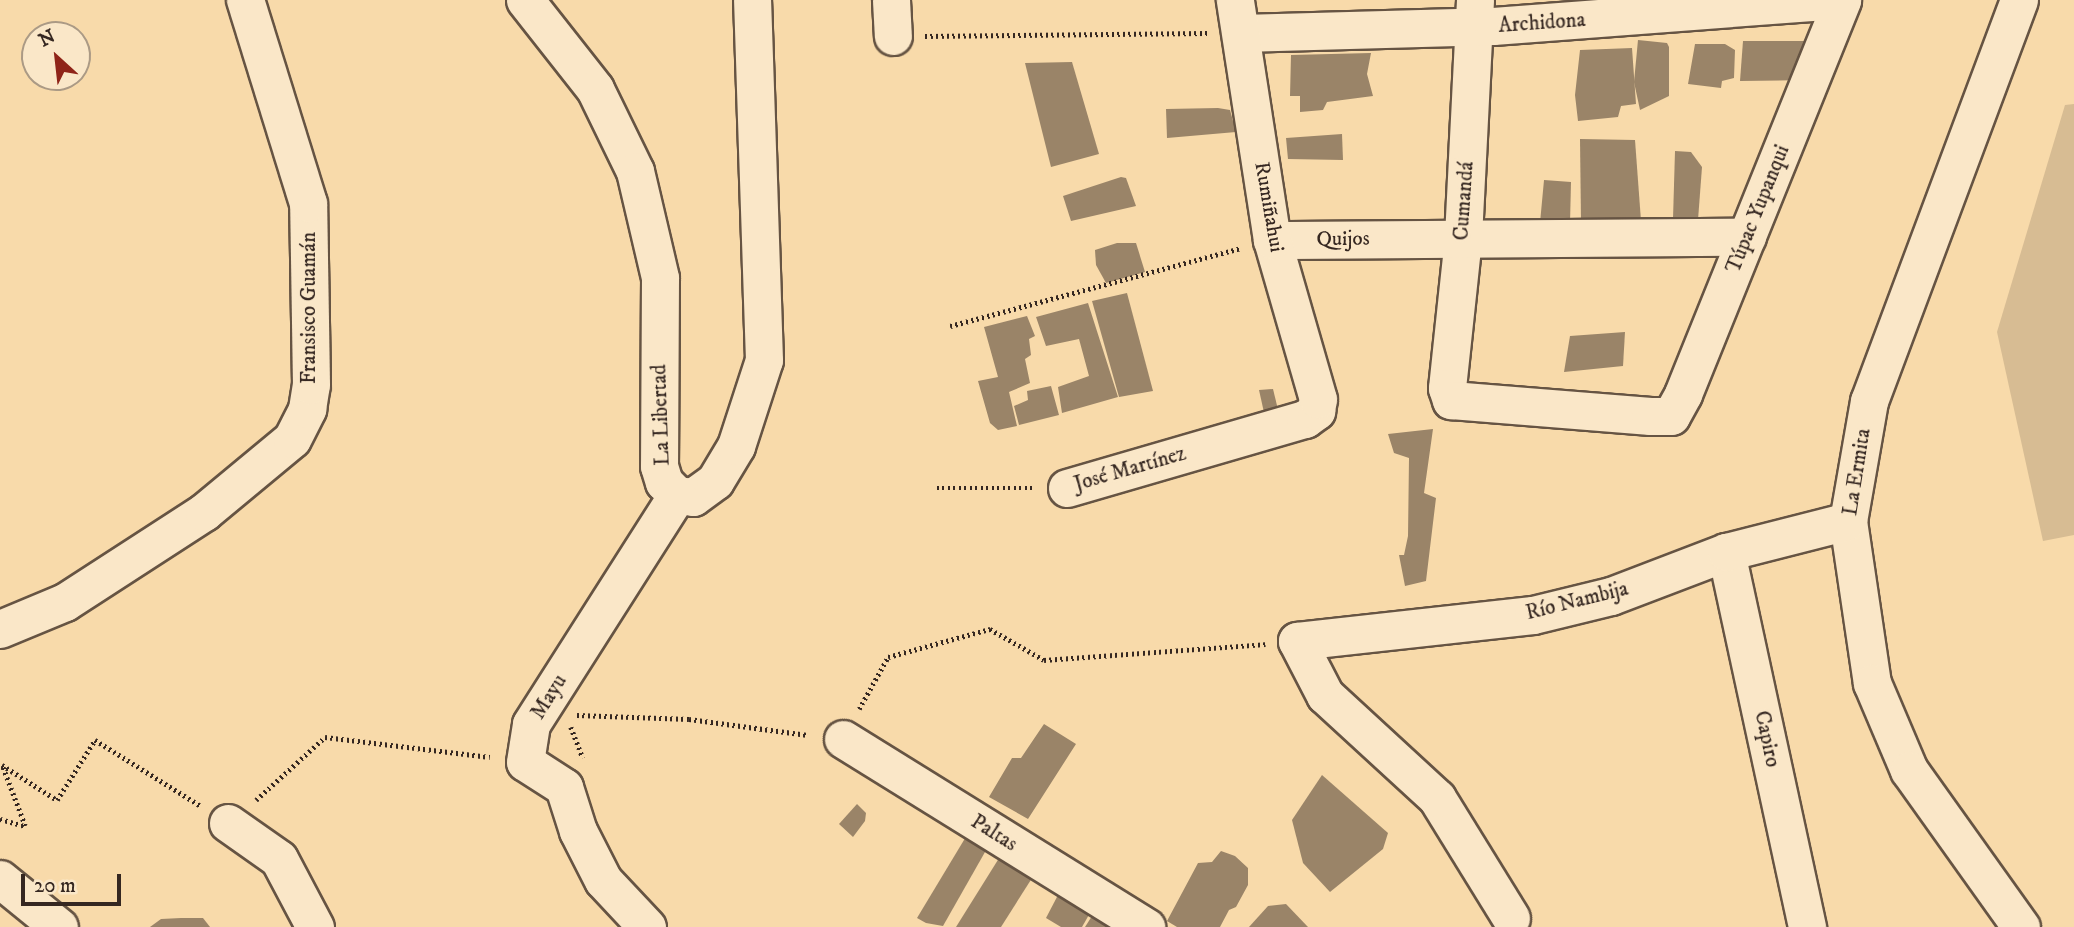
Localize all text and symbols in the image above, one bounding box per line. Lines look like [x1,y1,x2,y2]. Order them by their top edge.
street label: Archidona [1498,7,1586,39]
north arrow [21,21,91,91]
text: N [35,25,59,52]
street label: Túpac Yupanqui [1721,141,1795,277]
street label: Rumiñahui [1249,160,1289,254]
street label: Cumandá [1449,161,1479,241]
street label: Quijos [1316,226,1370,252]
street label: Fransisco Guamán [296,232,322,384]
street label: La Libertad [647,364,675,466]
street label: La Ermita [1838,427,1876,517]
street label: José Martínez [1071,441,1189,497]
street label: Río Nambija [1523,576,1631,626]
street label: Mayu [526,670,572,724]
street label: Capiro [1749,709,1785,769]
street label: Paltas [966,809,1022,857]
scale bar [24,860,124,904]
text: 20 m [34,873,76,899]

